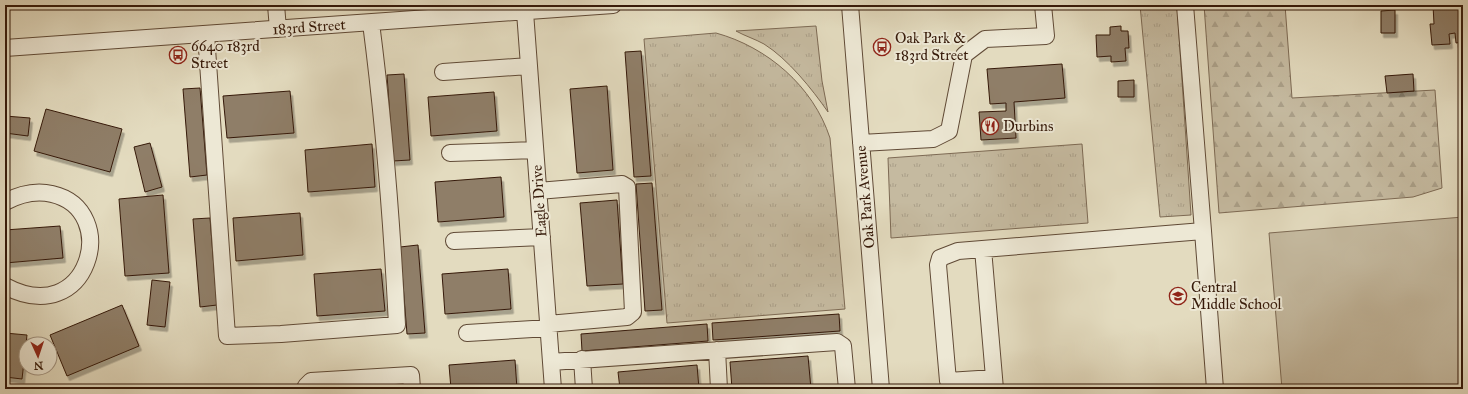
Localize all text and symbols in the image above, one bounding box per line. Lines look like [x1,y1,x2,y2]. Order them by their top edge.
street label: 183rd Street [272,15,347,39]
place label: Oak Park & 183rd Street [895,29,969,64]
place label: 6640 183rd Street [191,37,260,72]
bus stop icon: Oak Park & 183rd Street [872,37,892,57]
bus stop icon: 6640 183rd Street [168,45,188,65]
restaurant icon: Durbins [980,116,1000,136]
place label: Durbins [1003,117,1053,135]
street label: Oak Park Avenue [852,145,878,249]
street label: Eagle Drive [528,164,550,238]
place label: Central Middle School [1191,278,1283,313]
school or university icon: Central Middle School [1168,286,1188,306]
north arrow [18,336,58,376]
text: N [33,359,44,372]

